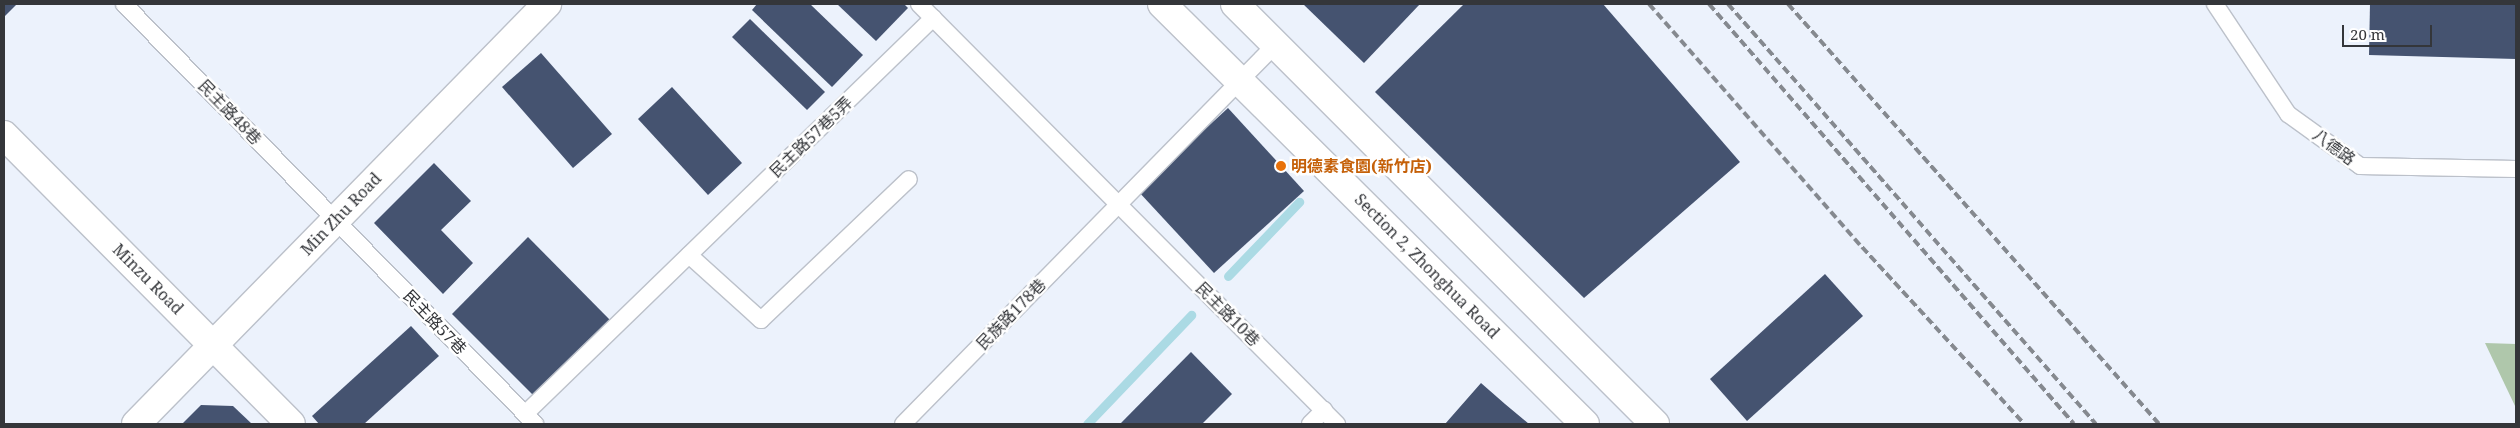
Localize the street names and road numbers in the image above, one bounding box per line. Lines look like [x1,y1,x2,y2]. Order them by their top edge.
street label: 民主路48巷 [195,76,265,148]
street label: 民主路57巷5弄 [766,93,856,181]
street label: 八德路 [2309,125,2359,169]
street label: Min Zhu Road [297,169,385,259]
street label: Section 2, Zhonghua Road [1351,190,1503,342]
street label: Minzu Road [109,240,187,318]
street label: 民族路178巷 [973,275,1049,353]
street label: 民主路10巷 [1192,278,1264,350]
street label: 民主路57巷 [400,286,470,358]

